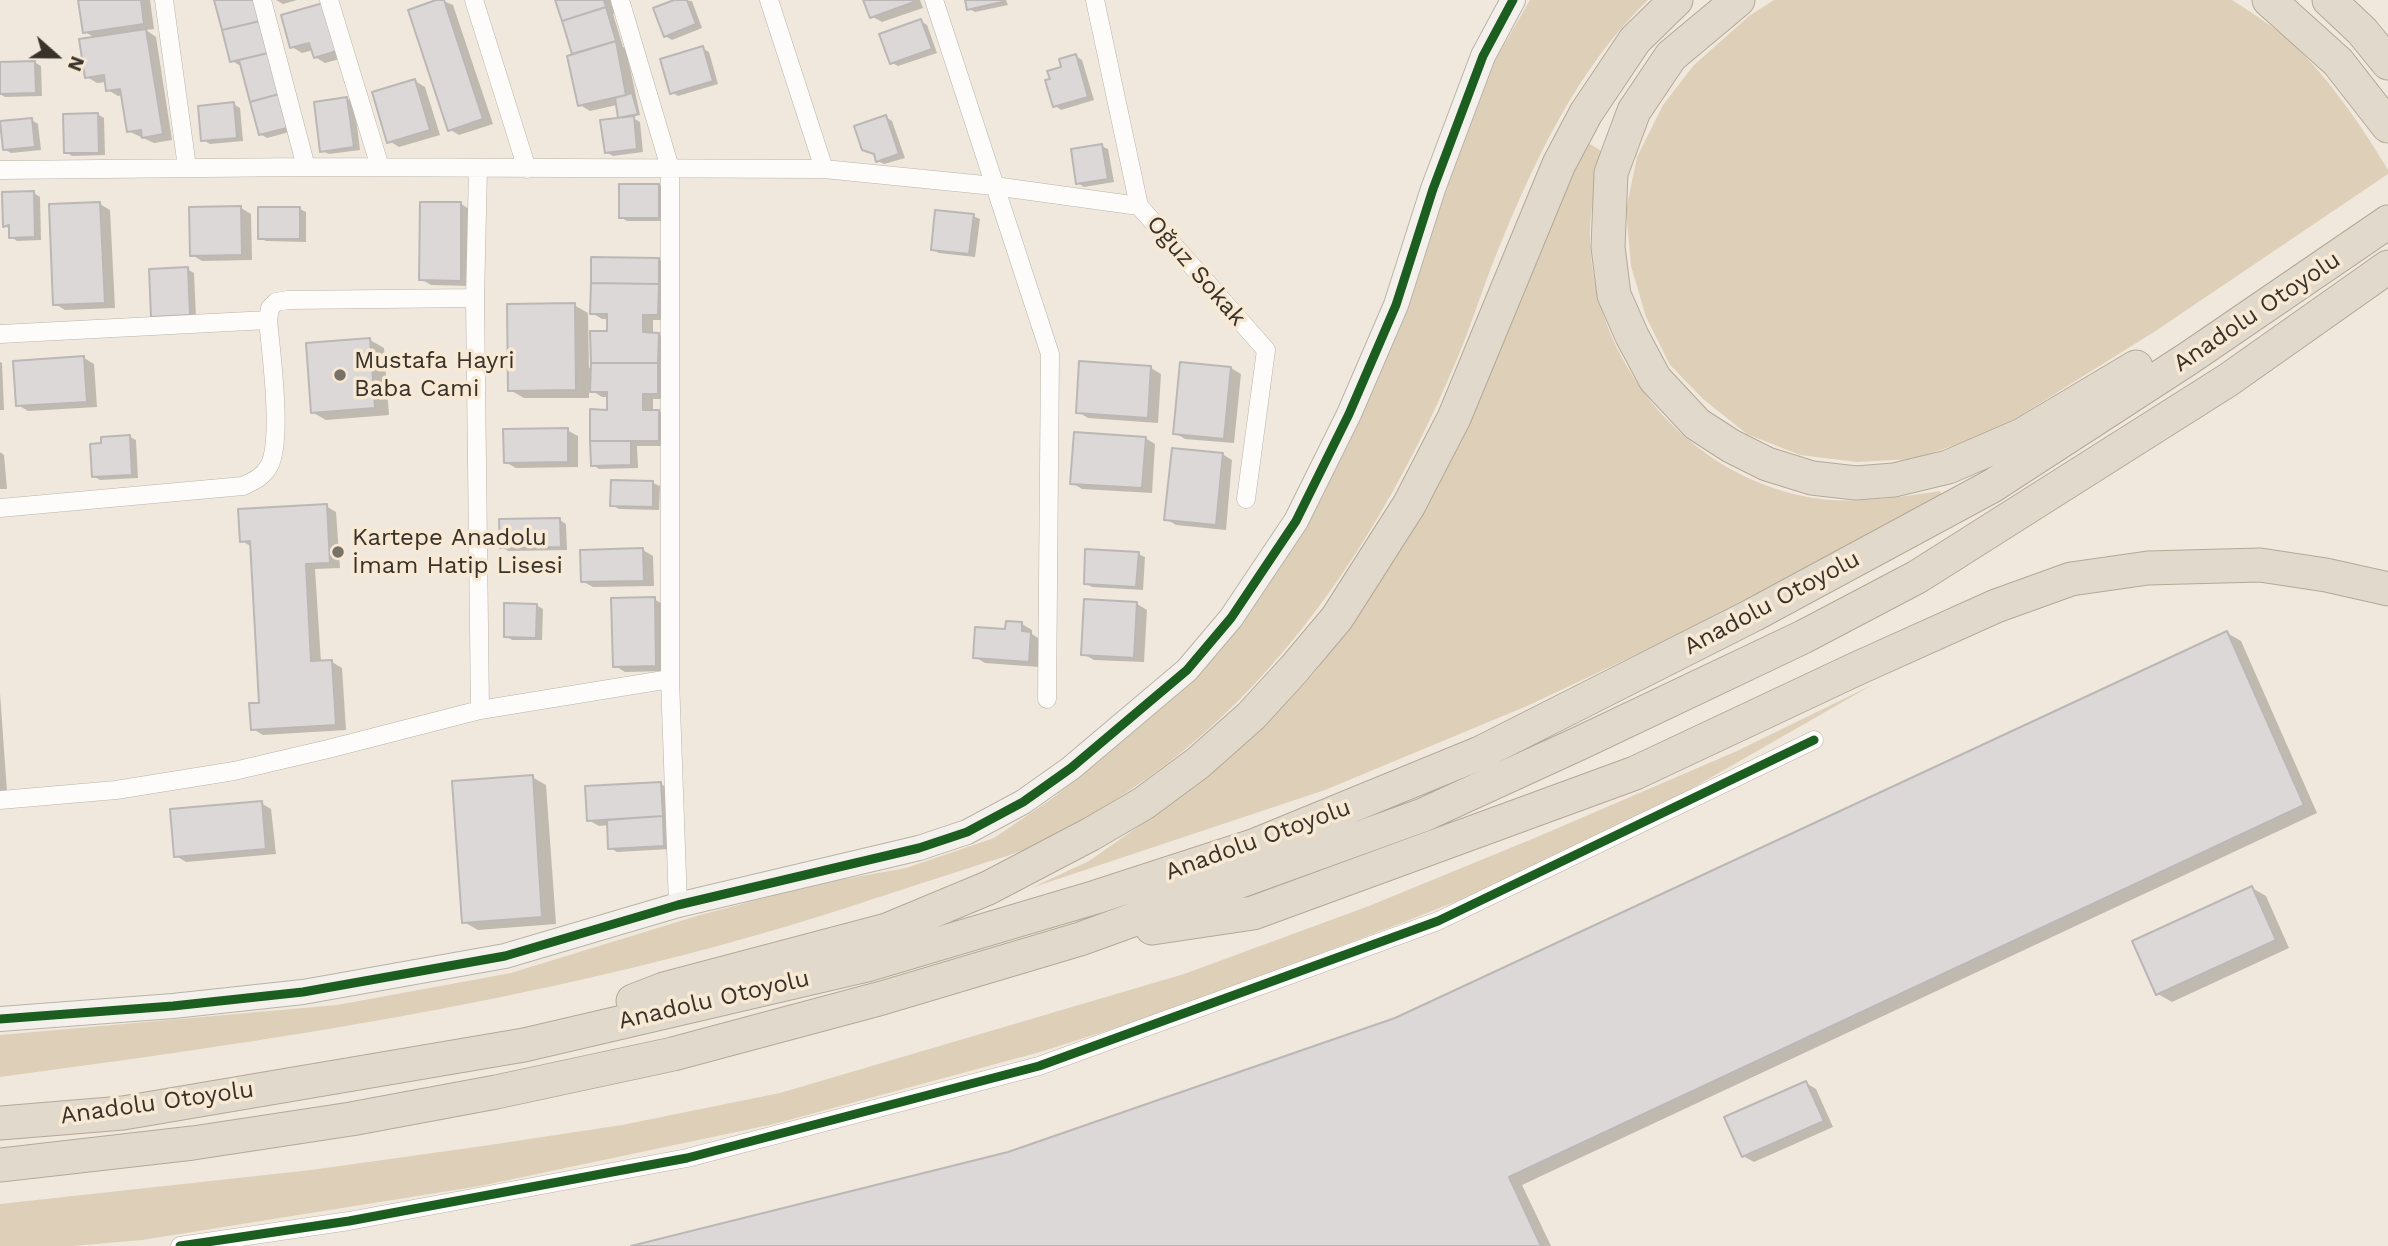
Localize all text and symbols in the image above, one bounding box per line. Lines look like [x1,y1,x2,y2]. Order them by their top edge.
north arrow [21,21,91,91]
text: N [63,53,89,74]
street label: Oğuz Sokak [1140,210,1252,332]
street label: Anadolu Otoyolu [2168,246,2346,378]
place label: Mustafa Hayri Baba Cami [354,347,515,403]
marker: Mustafa Hayri Baba Cami [332,367,348,383]
place label: Kartepe Anadolu İmam Hatip Lisesi [352,524,563,580]
marker: Kartepe Anadolu İmam Hatip Lisesi [330,544,346,560]
street label: Anadolu Otoyolu [1679,545,1865,661]
street label: Anadolu Otoyolu [1161,793,1355,887]
street label: Anadolu Otoyolu [616,964,812,1036]
street label: Anadolu Otoyolu [58,1075,256,1131]

